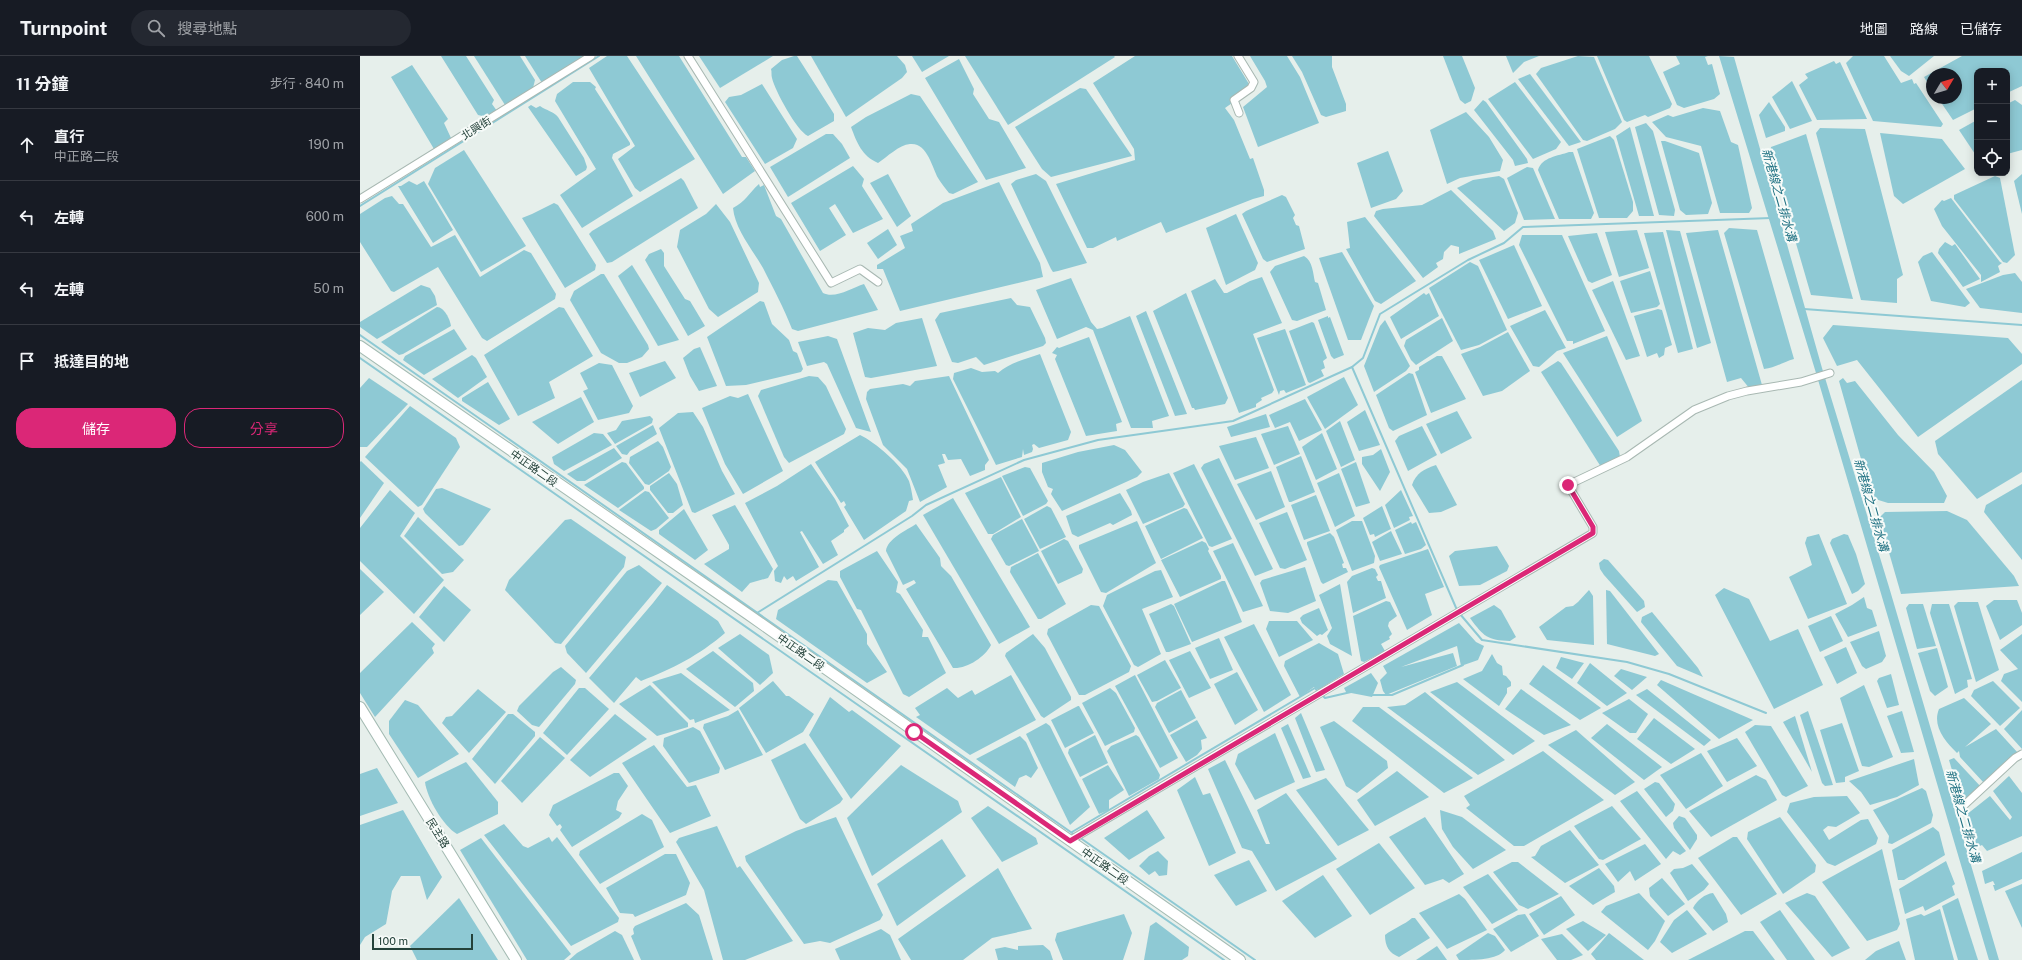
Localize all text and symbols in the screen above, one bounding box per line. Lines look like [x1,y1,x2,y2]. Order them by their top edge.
search box [131,10,411,46]
text: Turnpoint [20,17,107,39]
icon: search [145,17,167,39]
text: 搜尋地點 [177,20,237,37]
text: 地圖 [1860,21,1888,37]
text: 路線 [1910,21,1938,37]
text: 已儲存 [1960,21,2002,37]
north arrow [1926,68,1962,104]
map controls [1974,68,2010,176]
button: + [1974,68,2010,104]
text: 11 分鐘 [16,74,68,94]
text: 步行 · 840 m [270,76,344,91]
button: − [1974,104,2010,140]
street label: 北興街 [459,114,493,142]
text: 直行 [54,128,84,145]
icon: ahead [16,134,38,156]
text: 190 m [308,137,344,152]
button: locate [1974,140,2010,176]
water label: 新港線之二排水溝 [1759,147,1800,245]
text: 中正路二段 [54,149,119,164]
icon: left [16,206,38,228]
text: 左轉 [54,209,84,226]
text: 600 m [306,209,344,224]
icon: left [16,278,38,300]
text: 左轉 [54,281,84,298]
text: 50 m [313,281,344,296]
icon: arrive [16,350,38,372]
text: 抵達目的地 [54,353,129,370]
button: 儲存 [16,408,176,448]
button: 分享 [184,408,344,448]
street label: 中正路二段 [508,447,560,489]
water label: 新港線之二排水溝 [1851,457,1892,555]
route end [1559,476,1577,494]
street label: 中正路二段 [775,631,827,673]
route start [905,723,923,741]
water label: 新港線之二排水溝 [1943,768,1984,866]
street label: 民主路 [424,816,452,850]
street label: 中正路二段 [1079,845,1131,887]
scale bar [372,932,473,951]
text: 100 m [378,935,408,947]

